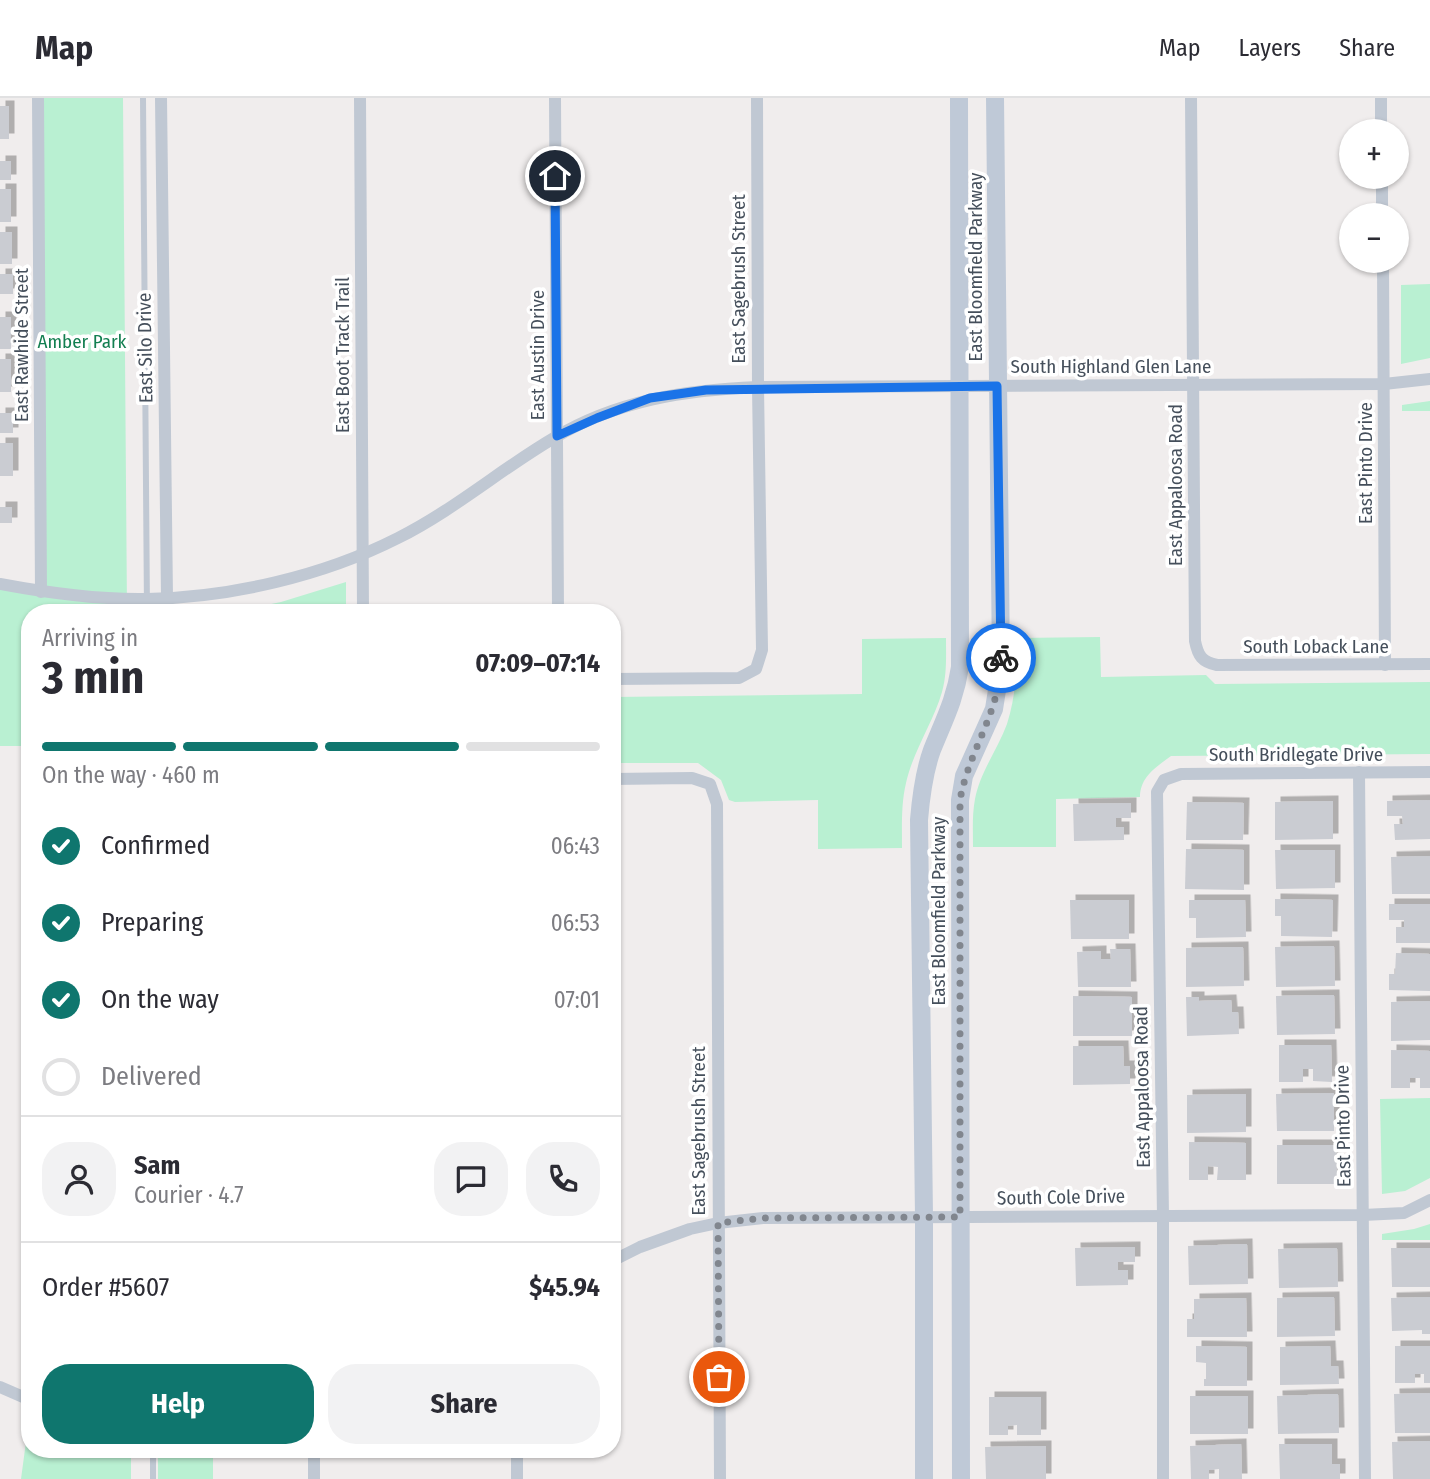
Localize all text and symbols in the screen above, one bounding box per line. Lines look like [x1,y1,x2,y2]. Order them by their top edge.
text: Map [35,28,93,68]
text: Map [1159,34,1201,62]
text: Layers [1239,34,1301,62]
text: Share [1339,34,1395,62]
map controls [1339,119,1409,273]
button: + [1339,119,1409,189]
pin [525,146,585,206]
icon: home [536,157,574,195]
street label: East Bloomfield Parkway [964,172,987,361]
street label: East Sagebrush Street [727,194,750,364]
button: − [1339,203,1409,273]
street label: East Rawhide Street [10,267,33,422]
street label: East Boot Track Trail [331,277,354,433]
street label: East Austin Drive [526,290,549,420]
street label: East Silo Drive [133,293,157,403]
park label: Amber Park [38,330,127,353]
street label: South Highland Glen Lane [1011,355,1211,378]
street label: East Pinto Drive [1354,402,1377,524]
street label: East Appaloosa Road [1164,404,1187,566]
courier [966,623,1036,693]
text: Arriving in [42,624,138,652]
street label: South Loback Lane [1243,635,1389,658]
icon: bike [982,639,1020,677]
text: 07:09–07:14 [475,648,600,679]
text: 3 min [42,650,144,705]
street label: South Bridlegate Drive [1209,743,1383,766]
text: On the way · 460 m [42,761,220,789]
street label: East Bloomfield Parkway [927,816,950,1005]
icon: check [42,827,80,865]
text: Confirmed [101,830,211,861]
text: 06:43 [551,832,600,860]
icon: check [42,904,80,942]
text: Preparing [101,907,203,938]
text: 06:53 [551,909,600,937]
icon: check [42,981,80,1019]
text: On the way [101,984,219,1015]
text: 07:01 [554,986,600,1014]
street label: East Appaloosa Road [1129,1006,1155,1168]
street label: East Sagebrush Street [687,1046,710,1216]
text: Delivered [101,1061,202,1092]
street label: East Pinto Drive [1330,1065,1356,1187]
button: person [42,1142,116,1216]
button: chat [434,1142,508,1216]
button: phone [526,1142,600,1216]
text: Sam [134,1150,180,1181]
text: Courier · 4.7 [134,1181,244,1209]
street label: South Cole Drive [997,1184,1125,1210]
text: Order #5607 [42,1272,169,1303]
text: $45.94 [529,1272,600,1303]
pin [689,1347,749,1407]
icon: bag [700,1358,738,1396]
button: Help [42,1364,314,1444]
button: Share [328,1364,600,1444]

